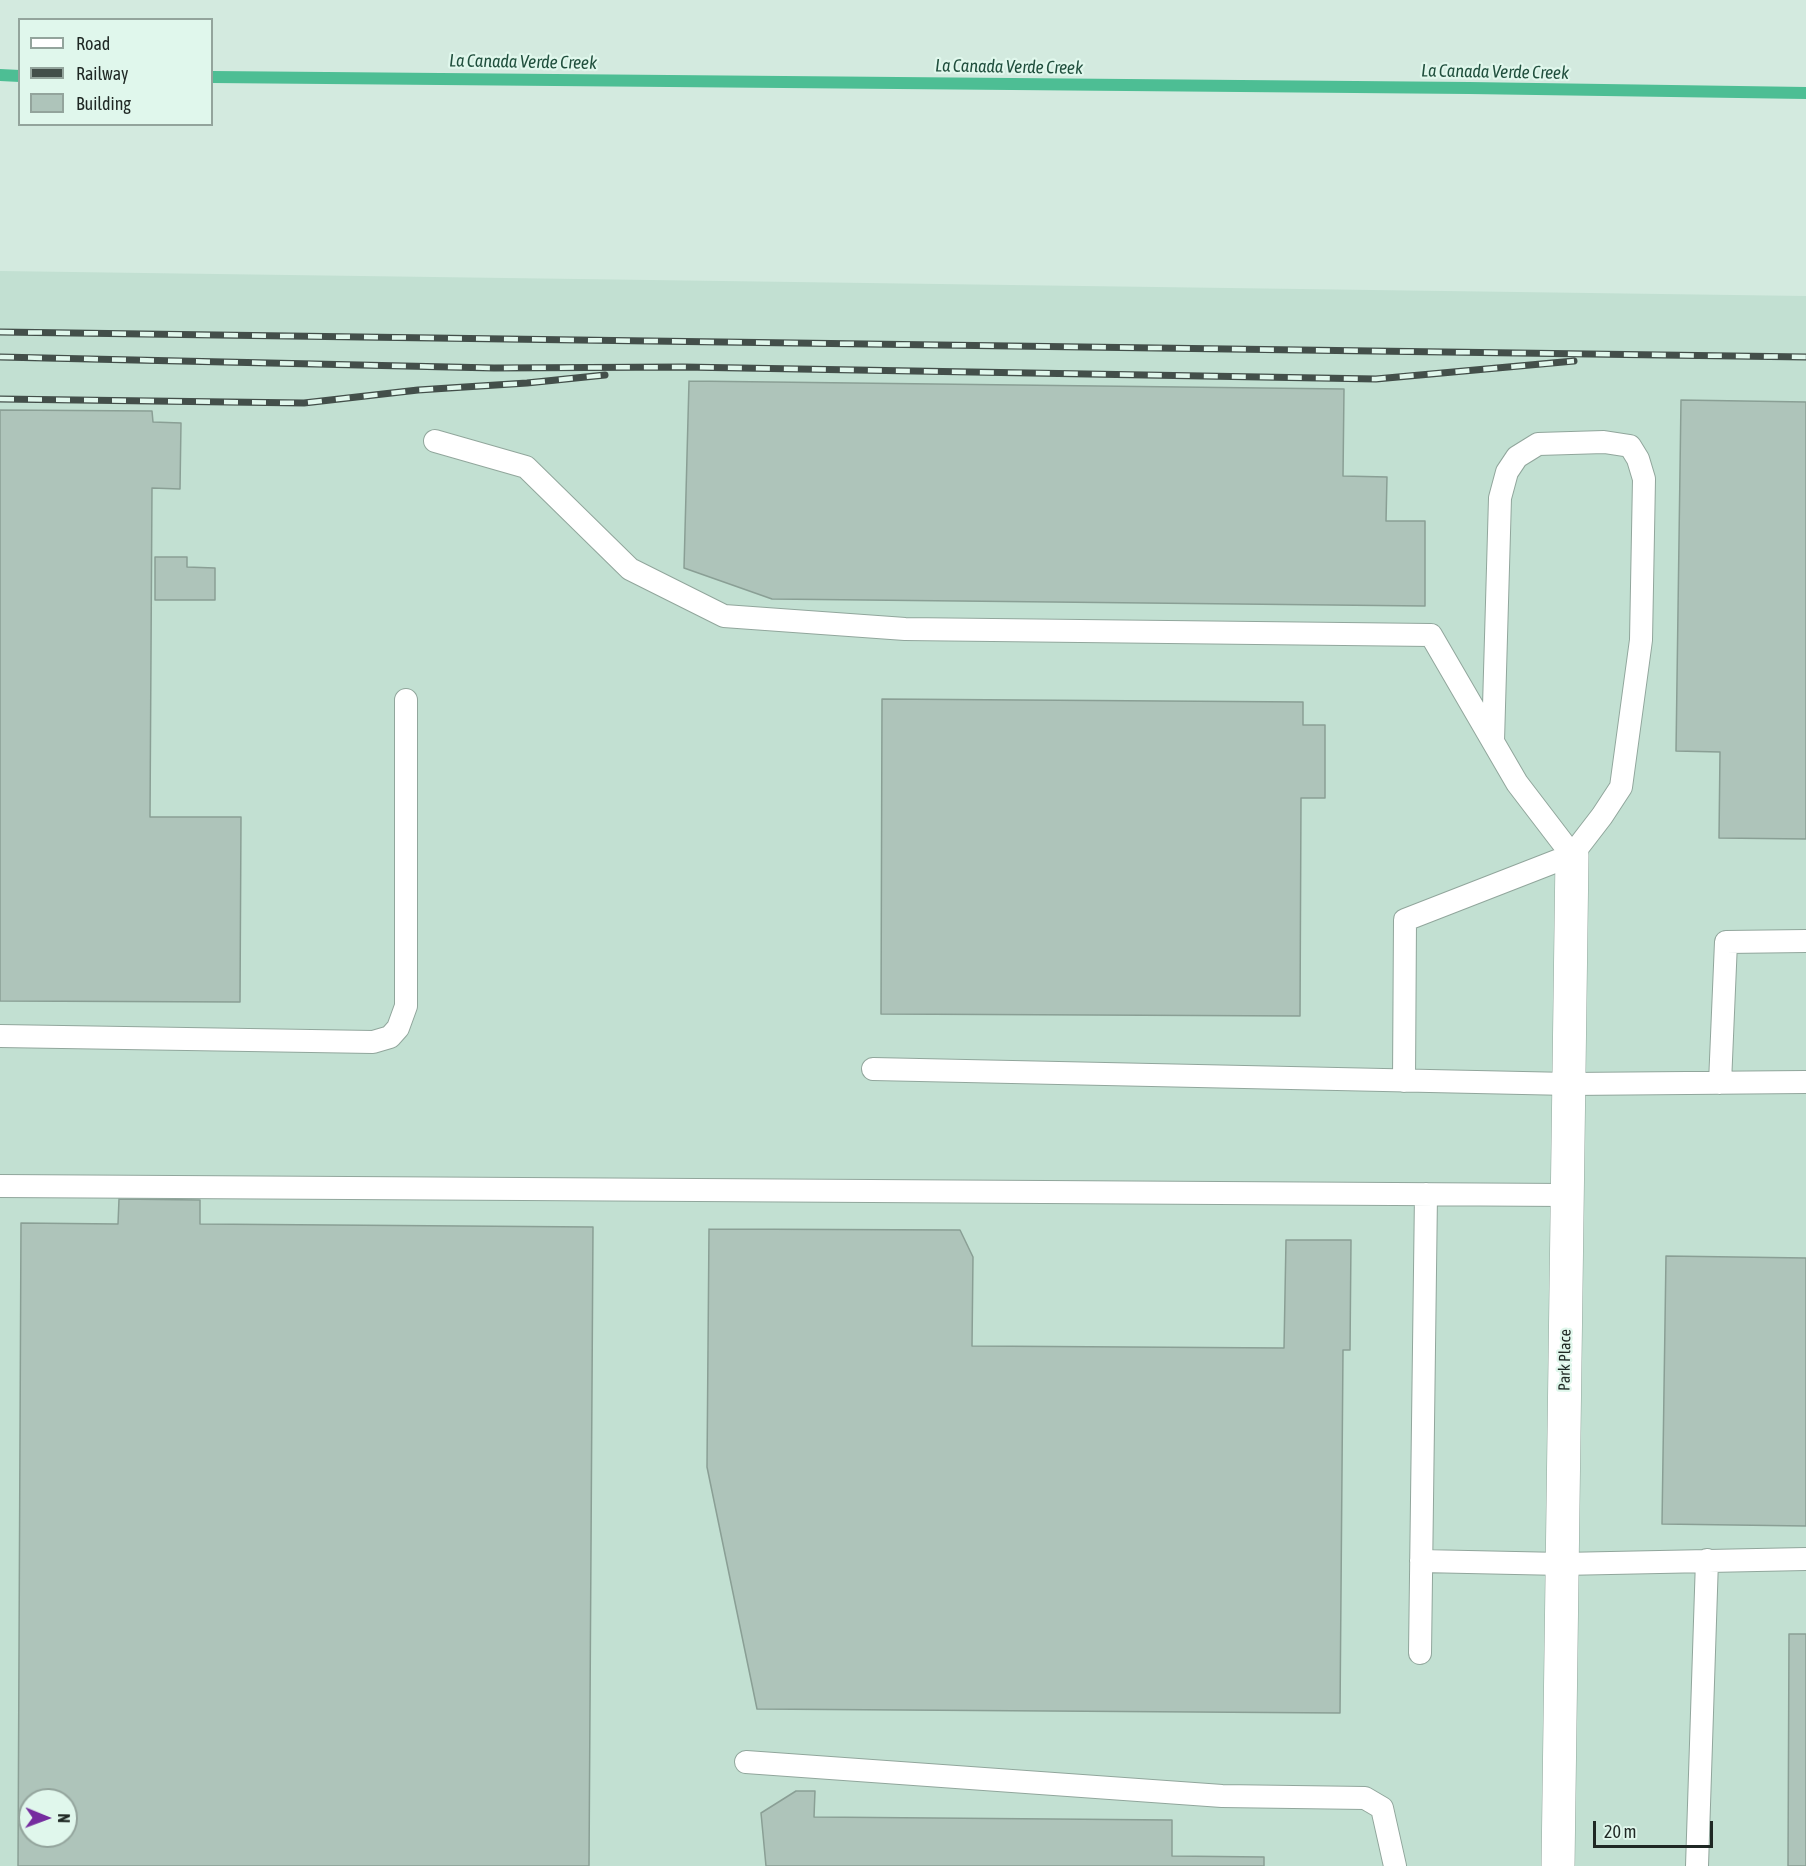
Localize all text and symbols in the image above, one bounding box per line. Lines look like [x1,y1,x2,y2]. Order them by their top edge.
legend [18,18,213,126]
text: Road [76,33,110,54]
water label: La Canada Verde Creek [449,50,597,74]
water label: La Canada Verde Creek [935,55,1083,79]
water label: La Canada Verde Creek [1421,60,1569,84]
text: Railway [76,63,128,84]
text: Building [76,93,131,114]
street label: Park Place [1555,1329,1575,1391]
north arrow [18,1788,78,1848]
scale bar [1596,1809,1716,1847]
text: N [55,1813,73,1823]
text: 20 m [1604,1821,1636,1842]

